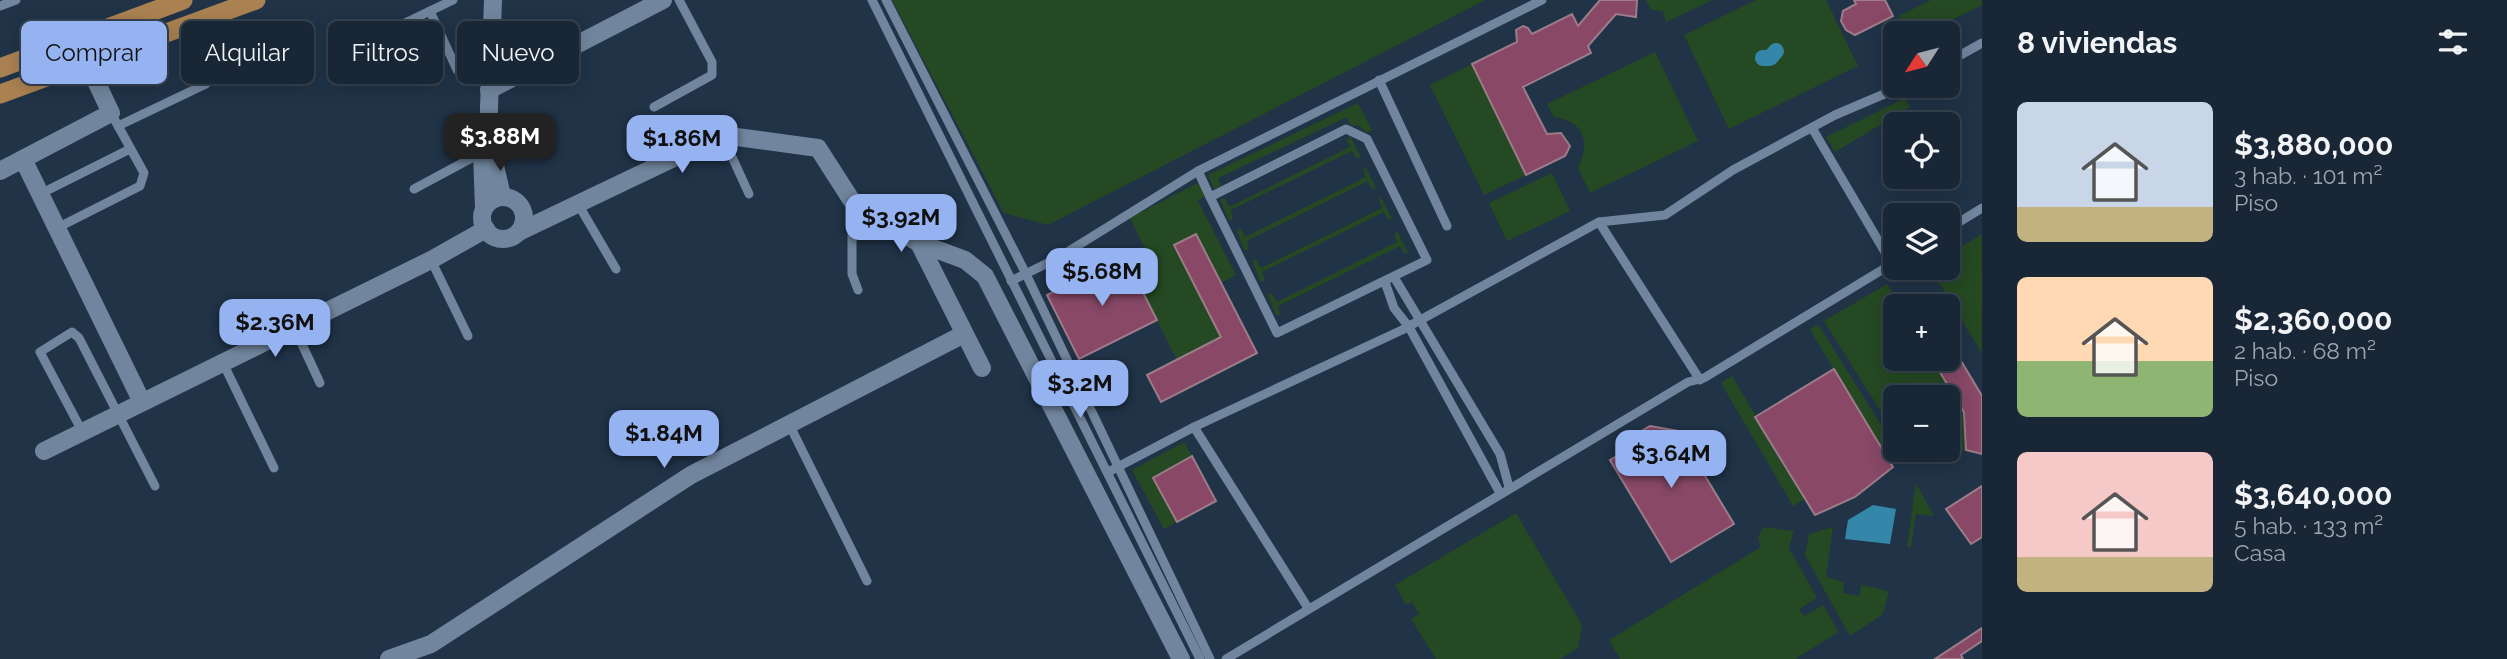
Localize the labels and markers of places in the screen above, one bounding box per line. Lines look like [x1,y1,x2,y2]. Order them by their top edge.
pin: $3.88M [443,114,557,173]
pin: $1.86M [625,116,739,175]
pin: $3.92M [844,194,958,254]
pin: $5.68M [1045,248,1159,308]
pin: $2.36M [218,300,332,359]
pin: $3.2M [1031,360,1129,420]
pin: $1.84M [607,410,721,470]
pin: $3.64M [1614,430,1728,490]

